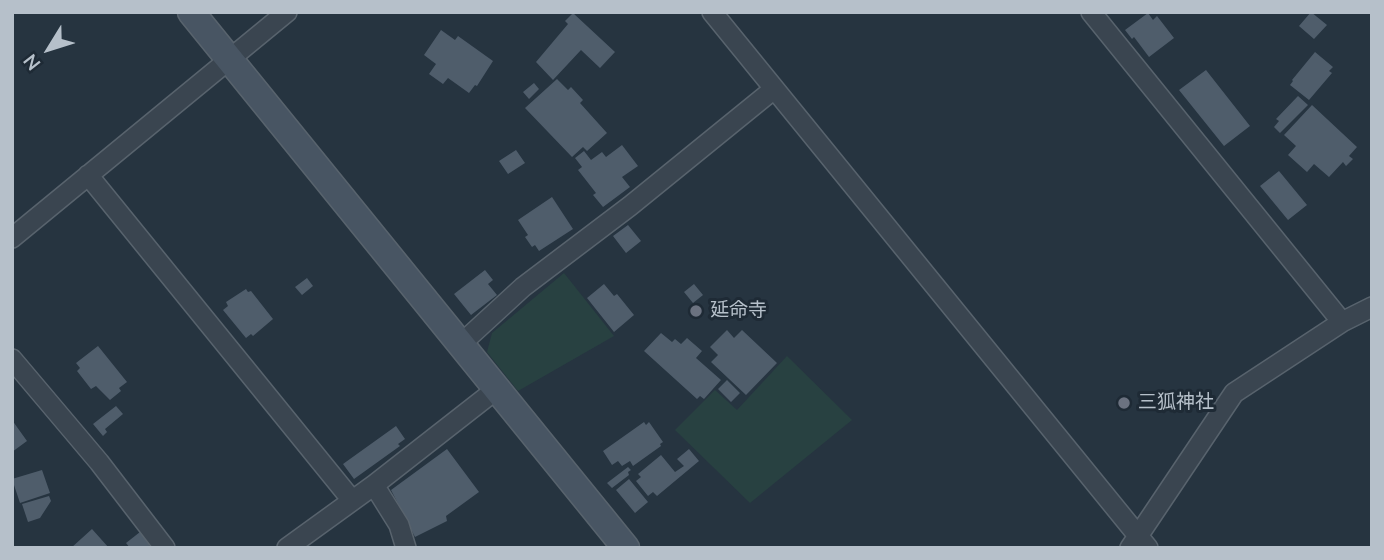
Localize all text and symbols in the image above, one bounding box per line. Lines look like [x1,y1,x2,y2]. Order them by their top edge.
north arrow [14,14,84,84]
text: N [18,48,47,76]
place label: 延命寺 [710,300,767,322]
marker: 延命寺 [688,303,704,319]
place label: 三狐神社 [1138,392,1214,414]
marker: 三狐神社 [1116,395,1132,411]

